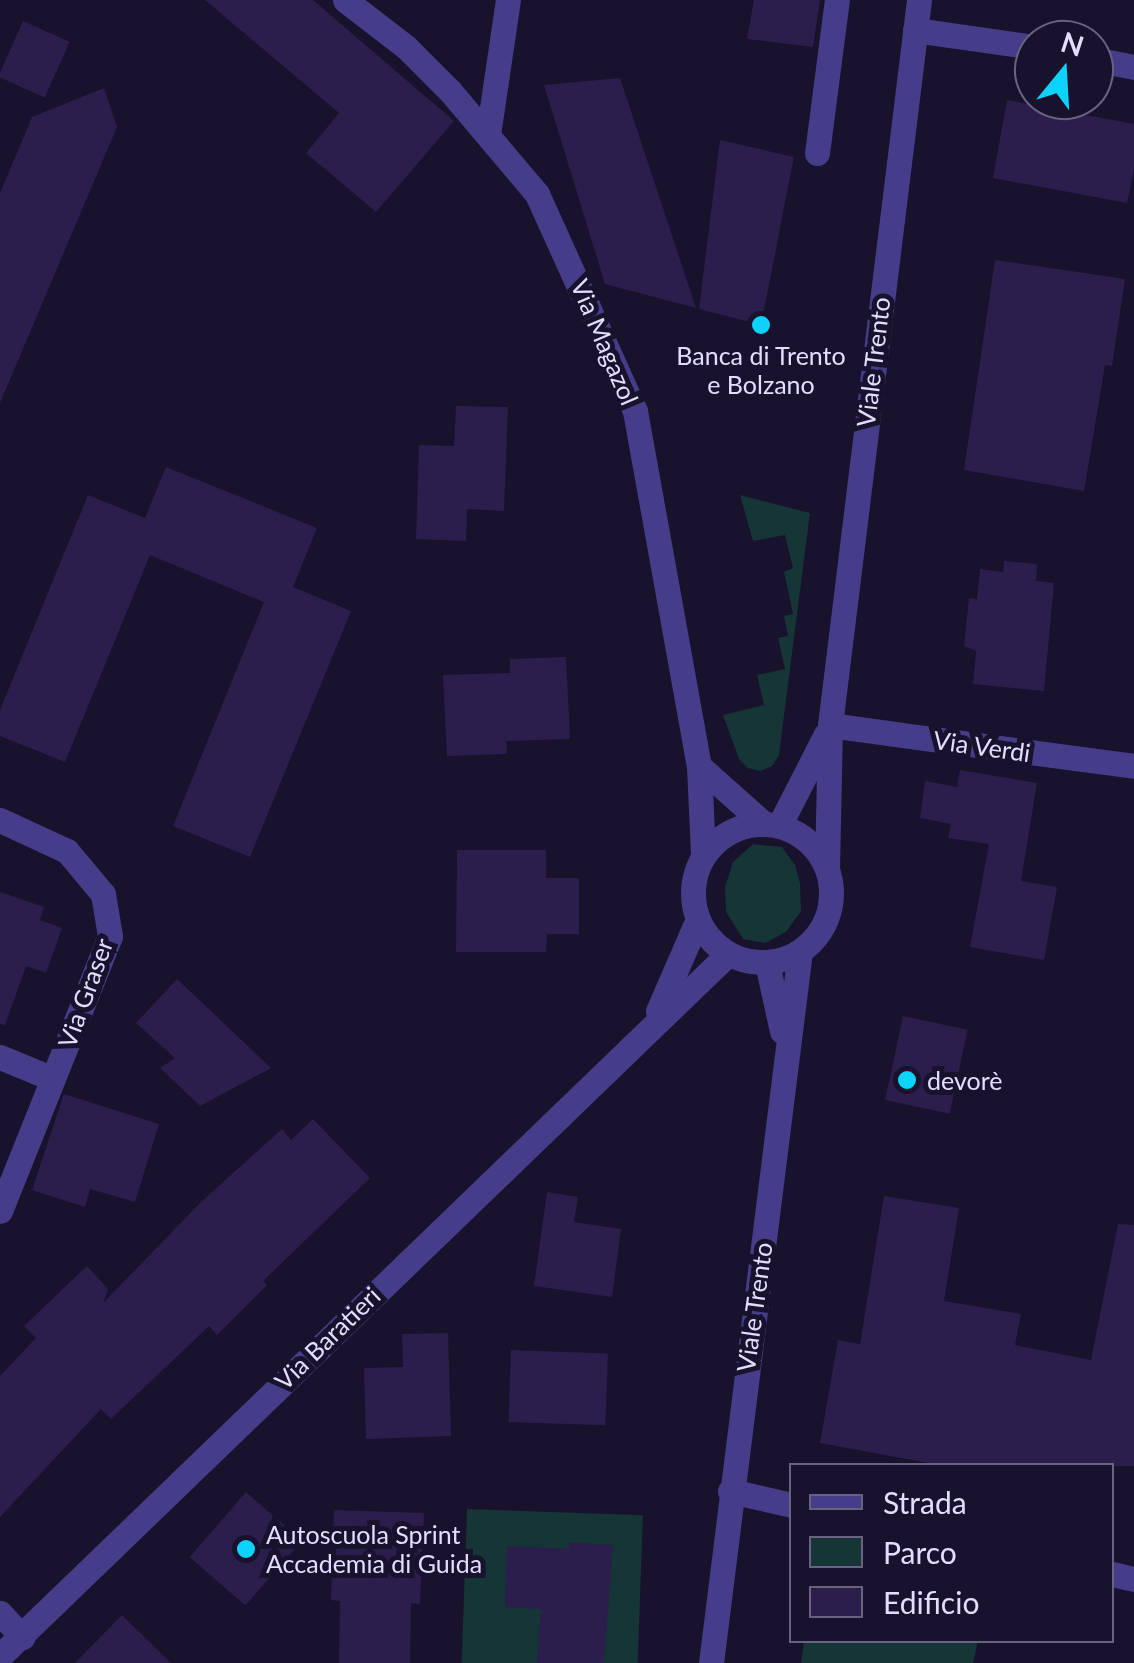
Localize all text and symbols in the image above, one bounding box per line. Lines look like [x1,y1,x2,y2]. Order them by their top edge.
north arrow [1014,20,1114,120]
text: N [1057,24,1088,63]
street label: Via Magazol [565,275,645,409]
street label: Viale Trento [850,295,896,429]
marker: Banca di Trento e Bolzano [750,314,772,336]
place label: Banca di Trento e Bolzano [676,341,846,400]
street label: Via Verdi [931,724,1033,768]
street label: Via Graser [51,934,119,1052]
place label: devorè [927,1065,1002,1095]
marker: devorè [896,1069,918,1091]
street label: Viale Trento [730,1240,778,1374]
street label: Via Baratieri [268,1280,386,1396]
legend [789,1463,1114,1643]
text: Strada [883,1484,967,1520]
place label: Autoscuola Sprint Accademia di Guida [266,1520,482,1579]
text: Parco [883,1534,957,1570]
marker: Autoscuola Sprint Accademia di Guida [235,1538,257,1560]
text: Edificio [883,1584,979,1620]

